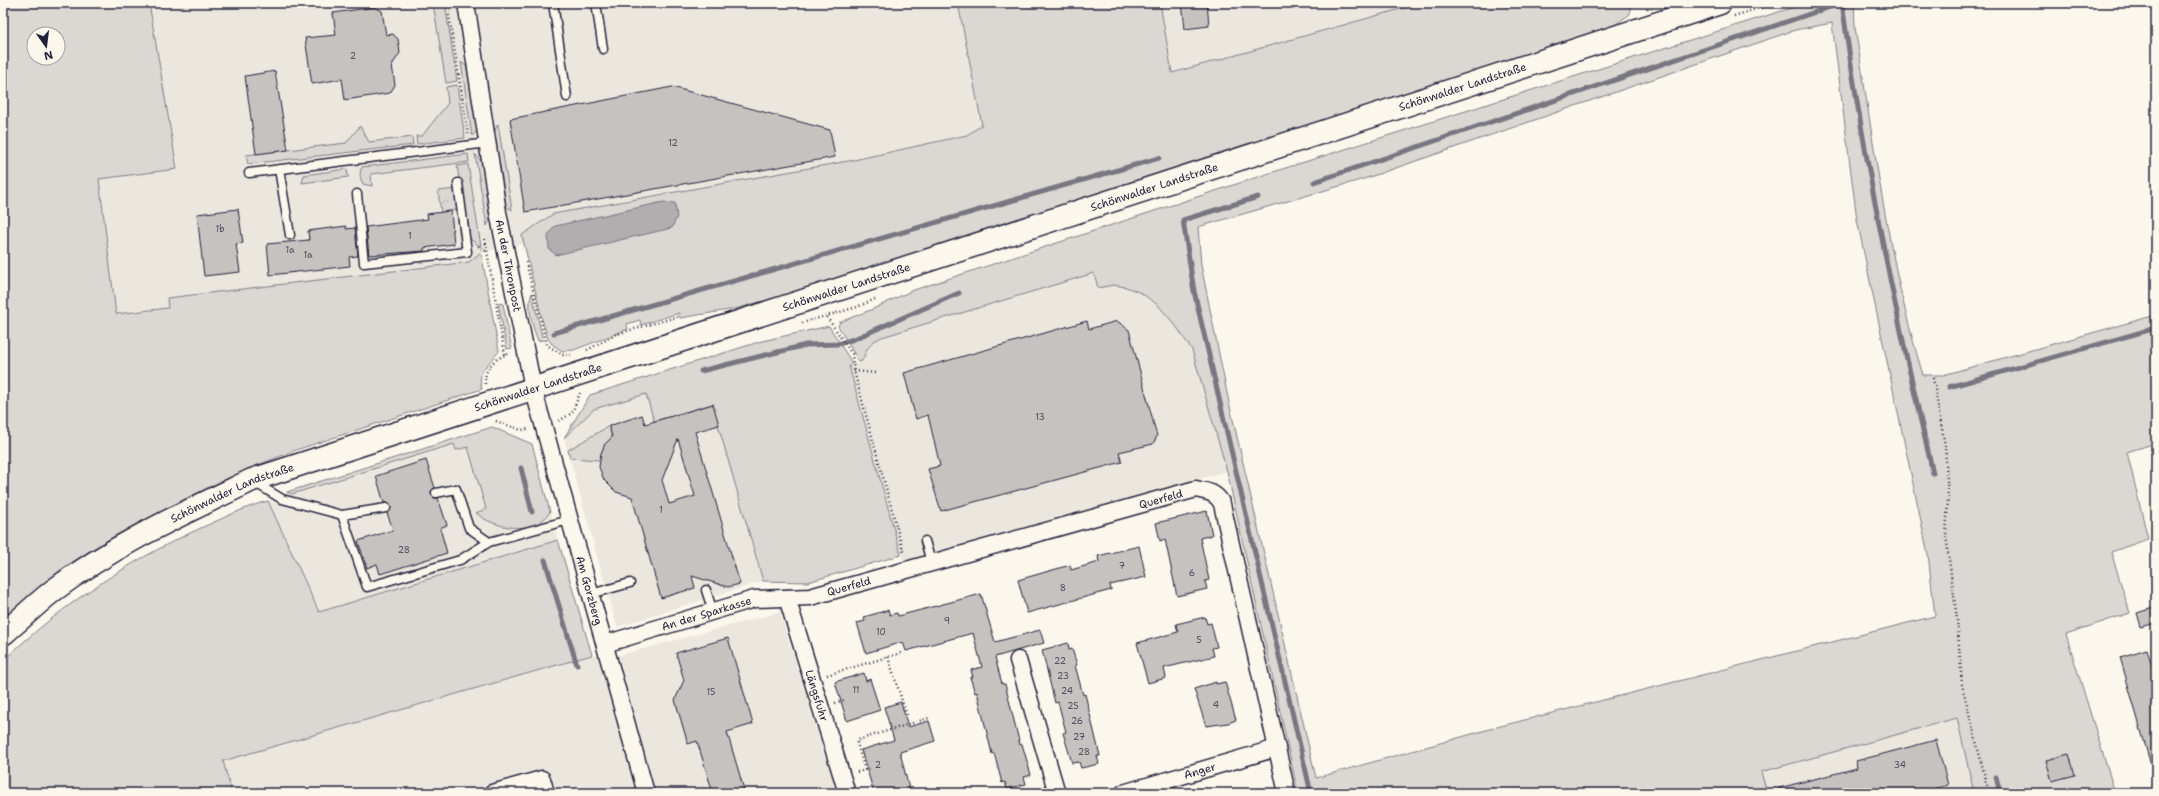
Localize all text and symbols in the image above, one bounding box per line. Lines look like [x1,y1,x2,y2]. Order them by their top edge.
north arrow [26,26,66,66]
text: N [42,47,54,64]
house number: 2 [350,50,356,62]
street label: Schönwalder Landstraße [1397,59,1528,114]
house number: 12 [668,137,678,149]
street label: Schönwalder Landstraße [1089,159,1220,215]
street label: An der Thronpost [492,218,525,313]
house number: 1b [216,223,224,235]
house number: 1 [408,230,412,242]
house number: 1a [285,244,295,256]
house number: 1a [303,249,313,261]
street label: Schönwalder Landstraße [780,259,912,315]
street label: Schönwalder Landstraße [472,359,604,415]
house number: 13 [1035,411,1045,423]
street label: Schönwalder Landstraße [168,459,296,526]
street label: Querfeld [1137,486,1185,512]
house number: 1 [659,504,663,516]
house number: 28 [398,544,410,556]
street label: Am Gorzberg [573,554,606,627]
house number: 7 [1119,560,1125,572]
house number: 6 [1189,567,1195,579]
street label: Querfeld [825,573,873,599]
house number: 8 [1060,582,1066,594]
street label: An der Sparkasse [660,593,753,634]
house number: 9 [944,615,950,627]
house number: 10 [876,626,886,638]
house number: 5 [1196,634,1202,646]
house number: 22 [1054,655,1066,667]
street label: Längsfuhr [802,668,832,723]
house number: 23 [1057,670,1069,682]
house number: 11 [852,684,860,696]
house number: 24 [1061,685,1073,697]
house number: 15 [706,686,716,698]
house number: 4 [1213,699,1219,711]
house number: 25 [1067,700,1079,712]
house number: 26 [1071,715,1083,727]
house number: 27 [1073,731,1085,743]
house number: 28 [1078,746,1090,758]
house number: 2 [875,759,881,771]
street label: Anger [1182,759,1217,782]
house number: 34 [1894,759,1906,771]

